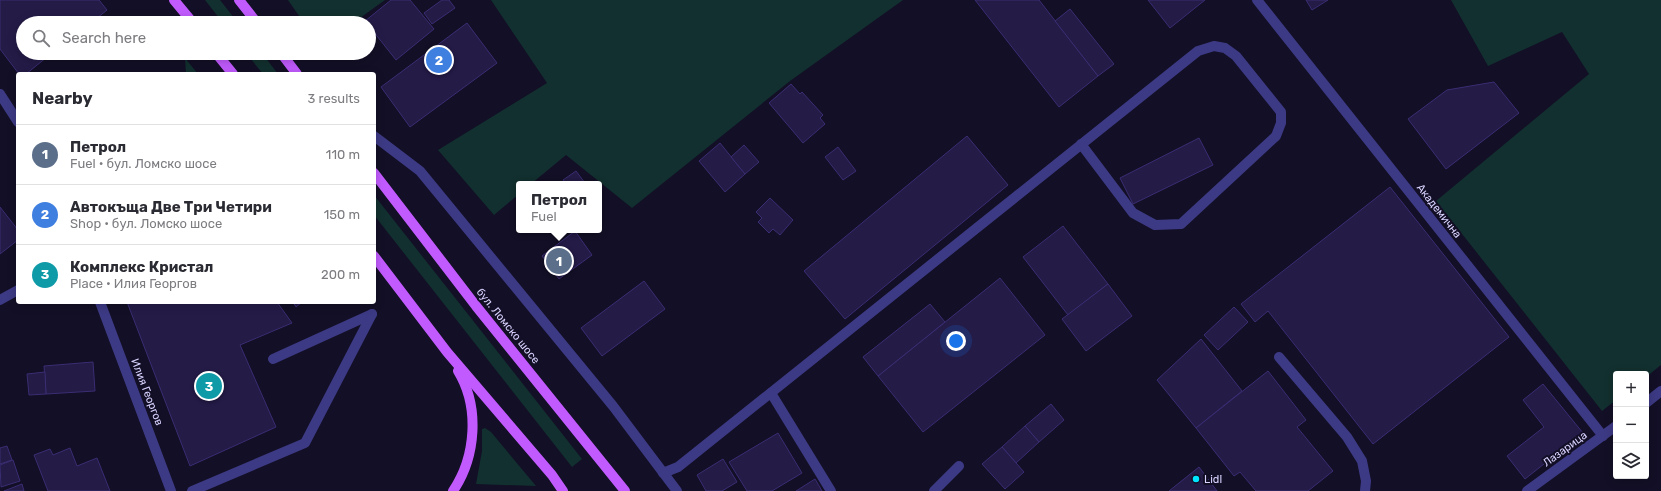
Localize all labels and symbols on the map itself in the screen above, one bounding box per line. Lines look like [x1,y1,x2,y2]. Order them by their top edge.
pin: 2 [426,45,452,75]
street label: Академична [1414,181,1464,241]
pin: 1 [546,246,572,276]
street label: бул. Ломско шосе [474,286,542,366]
your location [946,331,966,351]
street label: Илия Георгов [128,357,166,427]
pin: 3 [196,371,222,401]
street label: Лазарица [1540,429,1590,469]
place label: Lidl [1204,473,1222,486]
marker: Lidl [1191,474,1201,484]

